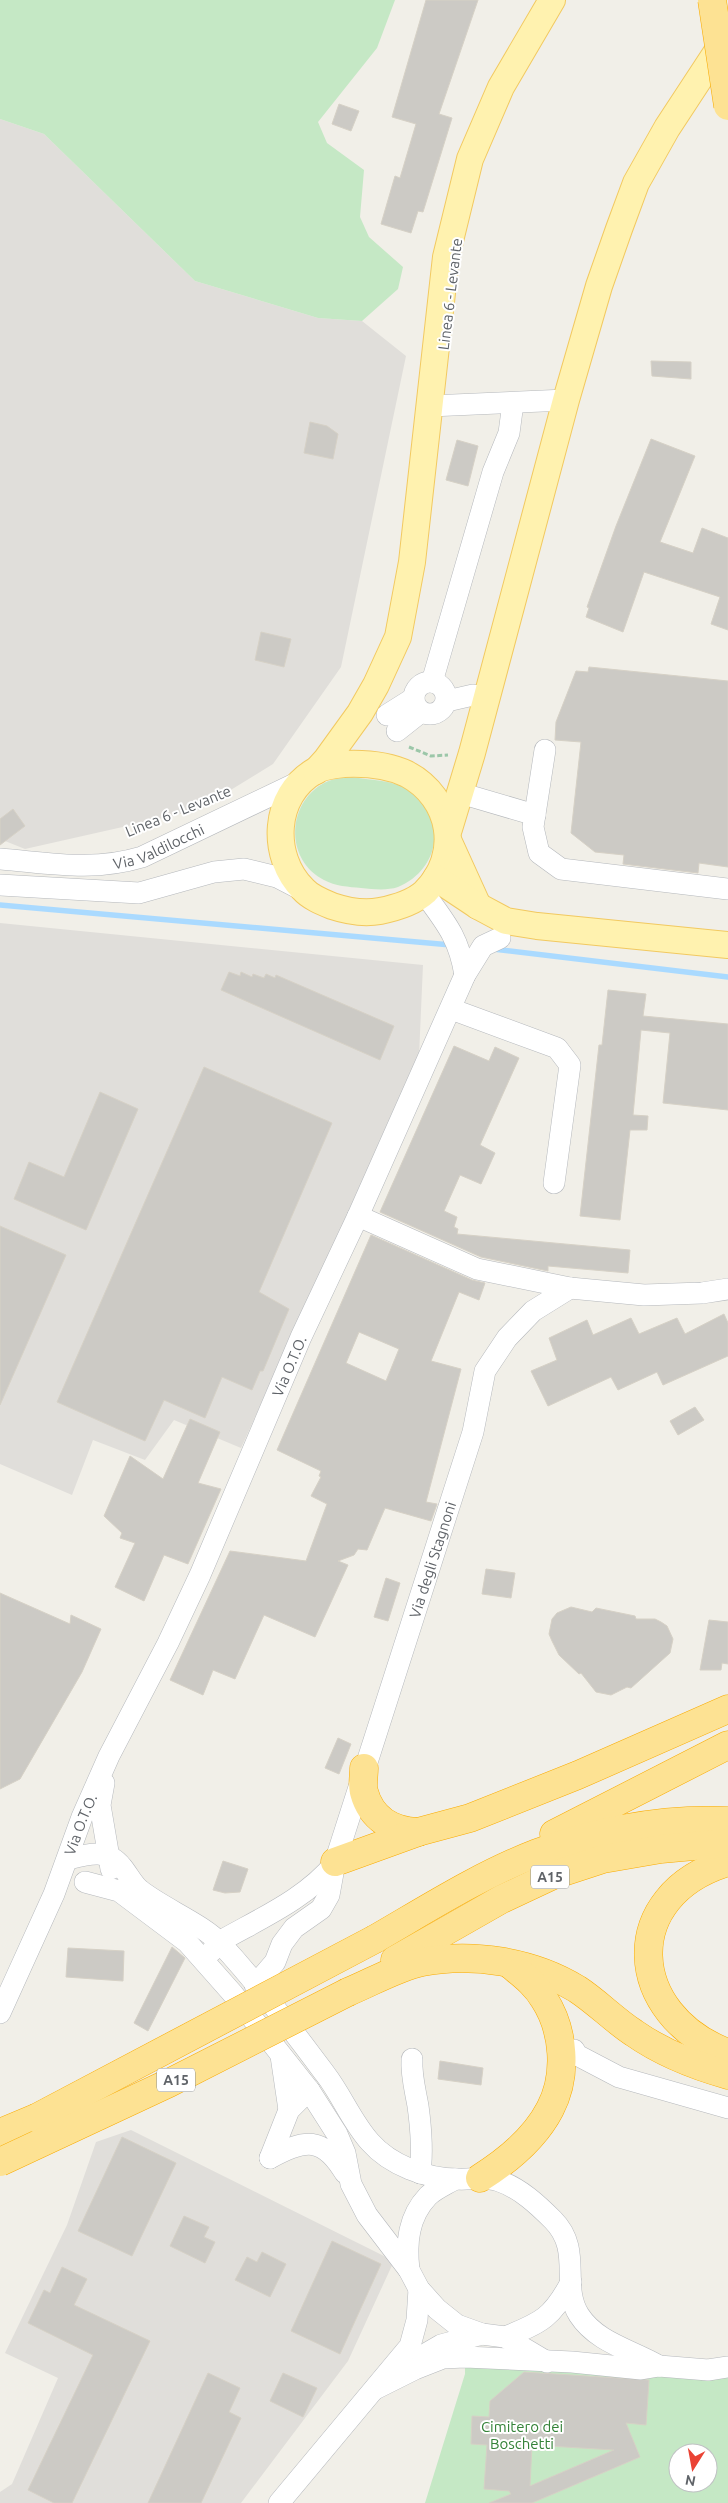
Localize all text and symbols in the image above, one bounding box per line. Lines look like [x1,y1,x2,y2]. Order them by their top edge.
street label: Linea 6 - Levante [435,237,465,351]
street label: Linea 6 - Levante [123,782,233,840]
street label: Via Valdilocchi [112,820,207,872]
street label: Via O.T.O. [268,1333,309,1399]
street label: Via degli Stagnoni [405,1499,459,1620]
street label: Via O.T.O. [60,1791,100,1857]
road number: A15 [531,1865,569,1888]
road number: A15 [157,2068,195,2092]
park label: Cimitero dei Boschetti [481,2418,563,2452]
north arrow [668,2443,718,2493]
text: N [684,2472,697,2490]

